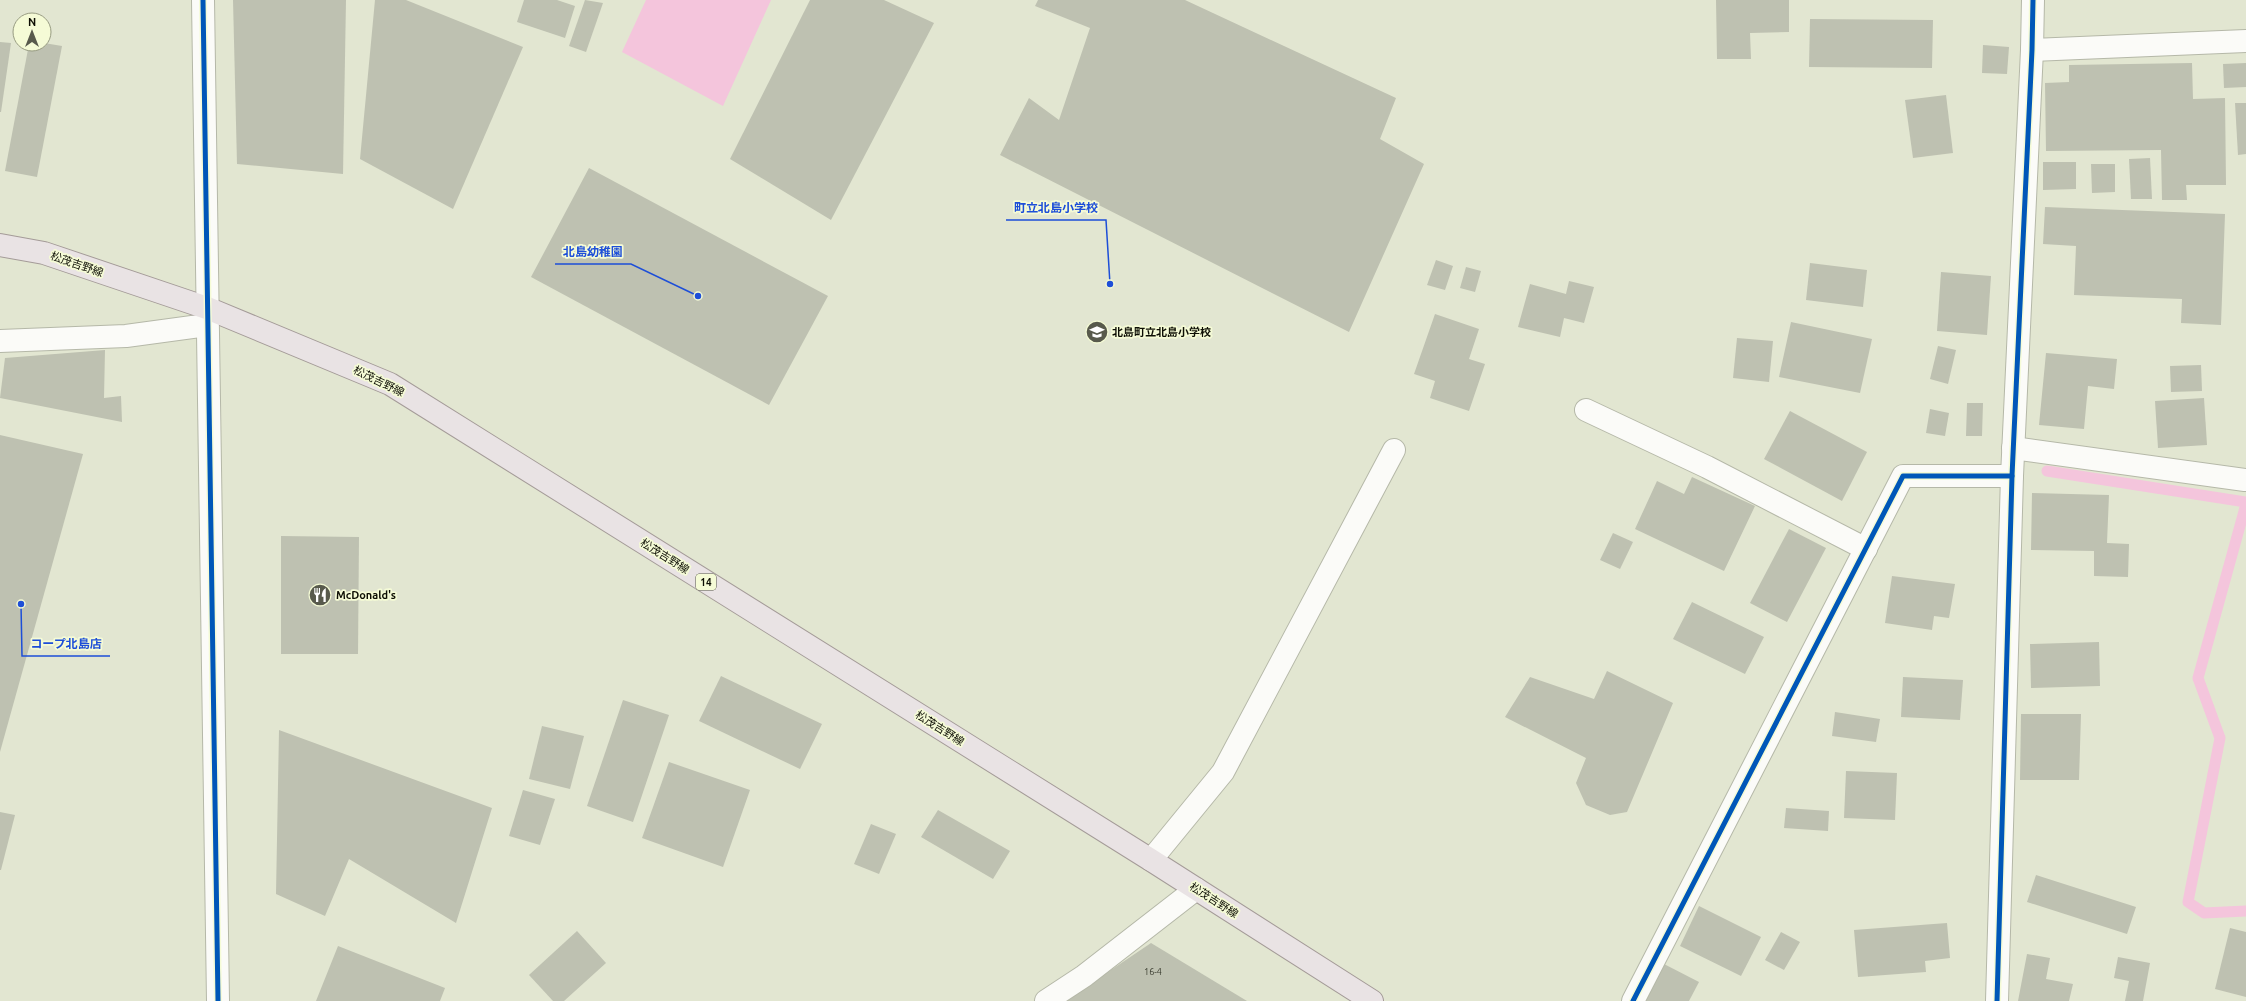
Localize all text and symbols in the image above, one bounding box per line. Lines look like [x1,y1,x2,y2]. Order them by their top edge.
north arrow [12,12,52,52]
text: N [28,16,36,28]
callout: 町立北島小学校 [1006,196,1106,220]
text: 町立北島小学校 [1014,201,1098,214]
callout: 北島幼稚園 [555,240,631,264]
text: 北島幼稚園 [563,245,623,258]
street label: 松茂吉野線 [49,249,105,279]
school or university icon: 北島町立北島小学校 [1084,319,1110,345]
place label: 北島町立北島小学校 [1112,326,1211,338]
street label: 松茂吉野線 [352,364,406,398]
street label: 松茂吉野線 [638,536,692,576]
road number: 14 [696,574,716,590]
restaurant icon: McDonald's [307,582,333,608]
place label: McDonald's [336,589,396,601]
callout: コープ北島店 [22,632,110,656]
text: コープ北島店 [30,637,102,650]
street label: 松茂吉野線 [913,708,967,748]
street label: 松茂吉野線 [1188,880,1240,920]
house number: 16-4 [1144,967,1162,977]

